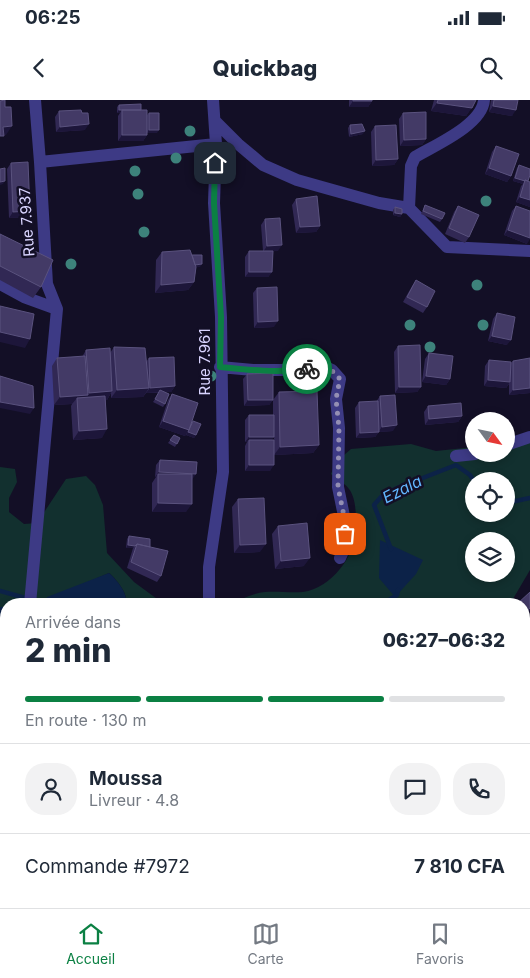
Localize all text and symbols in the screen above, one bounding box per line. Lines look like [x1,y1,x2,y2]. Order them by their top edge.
text: 06:25 [25,6,81,29]
icon: back [25,54,53,82]
icon: search [477,54,505,82]
text: Quickbag [213,55,317,81]
pin [194,142,236,184]
icon: home [201,149,229,177]
street label: Rue 7.937 [15,187,38,257]
street label: Rue 7.961 [195,328,214,396]
courier [282,344,332,394]
icon: bike [293,355,321,383]
north arrow [465,412,515,462]
map controls [465,412,515,582]
water label: Ezala [379,471,425,507]
button: locate [465,472,515,522]
pin [324,513,366,555]
icon: bag [331,520,359,548]
button: layers [465,532,515,582]
text: Arrivée dans [25,612,121,632]
text: 06:27–06:32 [383,629,505,652]
text: 2 min [25,631,111,670]
text: En route · 130 m [25,710,146,730]
button: person [25,763,77,815]
button: chat [389,763,441,815]
button: phone [453,763,505,815]
text: Moussa [89,767,163,790]
text: Livreur · 4.8 [89,790,179,810]
text: Commande #7972 [25,855,190,878]
text: 7 810 CFA [414,855,505,878]
tab: Accueil [66,920,115,967]
tab: Carte [247,920,284,967]
tab: Favoris [416,920,464,967]

